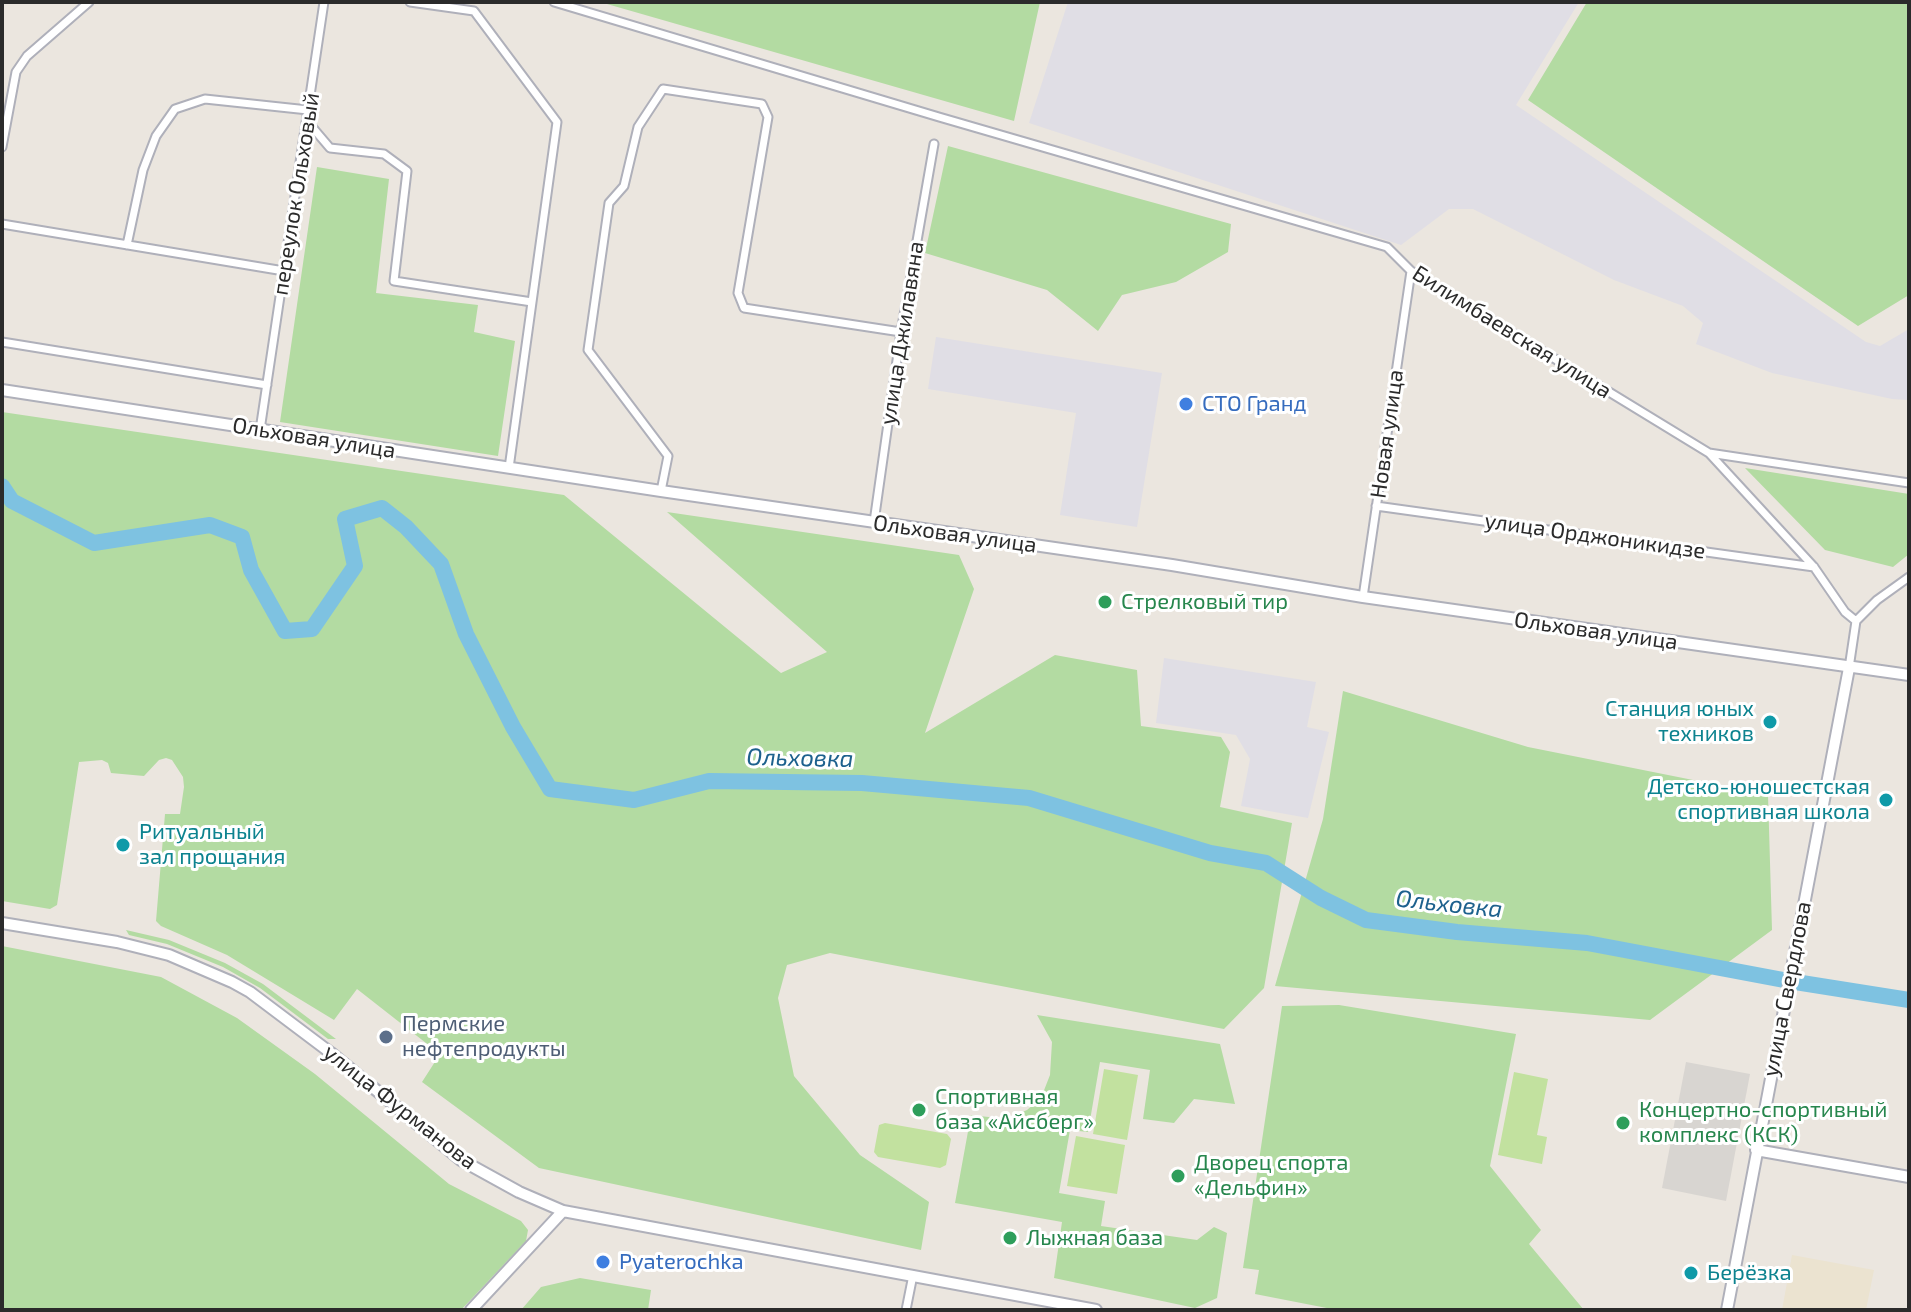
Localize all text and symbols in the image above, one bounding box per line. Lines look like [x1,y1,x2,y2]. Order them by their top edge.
street label: переулок Ольховый [267,91,325,297]
street label: улица Джилавяна [874,239,930,427]
street label: Билимбаевская улица [1408,260,1616,404]
street label: Новая улица [1365,368,1409,500]
place label: СТО Гранд [1202,391,1306,417]
marker: СТО Гранд [1177,395,1195,413]
street label: Ольховая улица [231,412,397,464]
street label: улица Орджоникидзе [1483,507,1707,565]
street label: Ольховая улица [872,509,1038,559]
place label: Стрелковый тир [1121,589,1288,615]
marker: Стрелковый тир [1096,593,1114,611]
street label: Ольховая улица [1513,606,1679,656]
place label: Станция юных техников [1605,696,1754,748]
marker: Станция юных техников [1761,713,1779,731]
water label: Ольховка [746,743,854,773]
place label: Детско-юношестская спортивная школа [1647,774,1870,826]
marker: Детско-юношестская спортивная школа [1877,791,1895,809]
place label: Ритуальный зал прощания [139,819,285,870]
marker: Ритуальный зал прощания [114,836,132,854]
water label: Ольховка [1394,884,1504,924]
street label: улица Свердлова [1757,899,1817,1079]
place label: Пермские нефтепродукты [402,1011,566,1062]
marker: Пермские нефтепродукты [377,1028,395,1046]
street label: улица Фурманова [318,1039,482,1175]
place label: Спортивная база «Айсберг» [935,1084,1094,1136]
place label: Концертно-спортивный комплекс (КСК) [1639,1097,1887,1148]
marker: Спортивная база «Айсберг» [910,1101,928,1119]
marker: Концертно-спортивный комплекс (КСК) [1614,1114,1632,1132]
place label: Дворец спорта «Дельфин» [1194,1150,1348,1202]
marker: Дворец спорта «Дельфин» [1169,1167,1187,1185]
place label: Лыжная база [1026,1225,1163,1251]
marker: Лыжная база [1001,1229,1019,1247]
place label: Pyaterochka [619,1249,744,1275]
marker: Pyaterochka [594,1253,612,1271]
place label: Берёзка [1707,1260,1792,1286]
marker: Берёзка [1682,1264,1700,1282]

